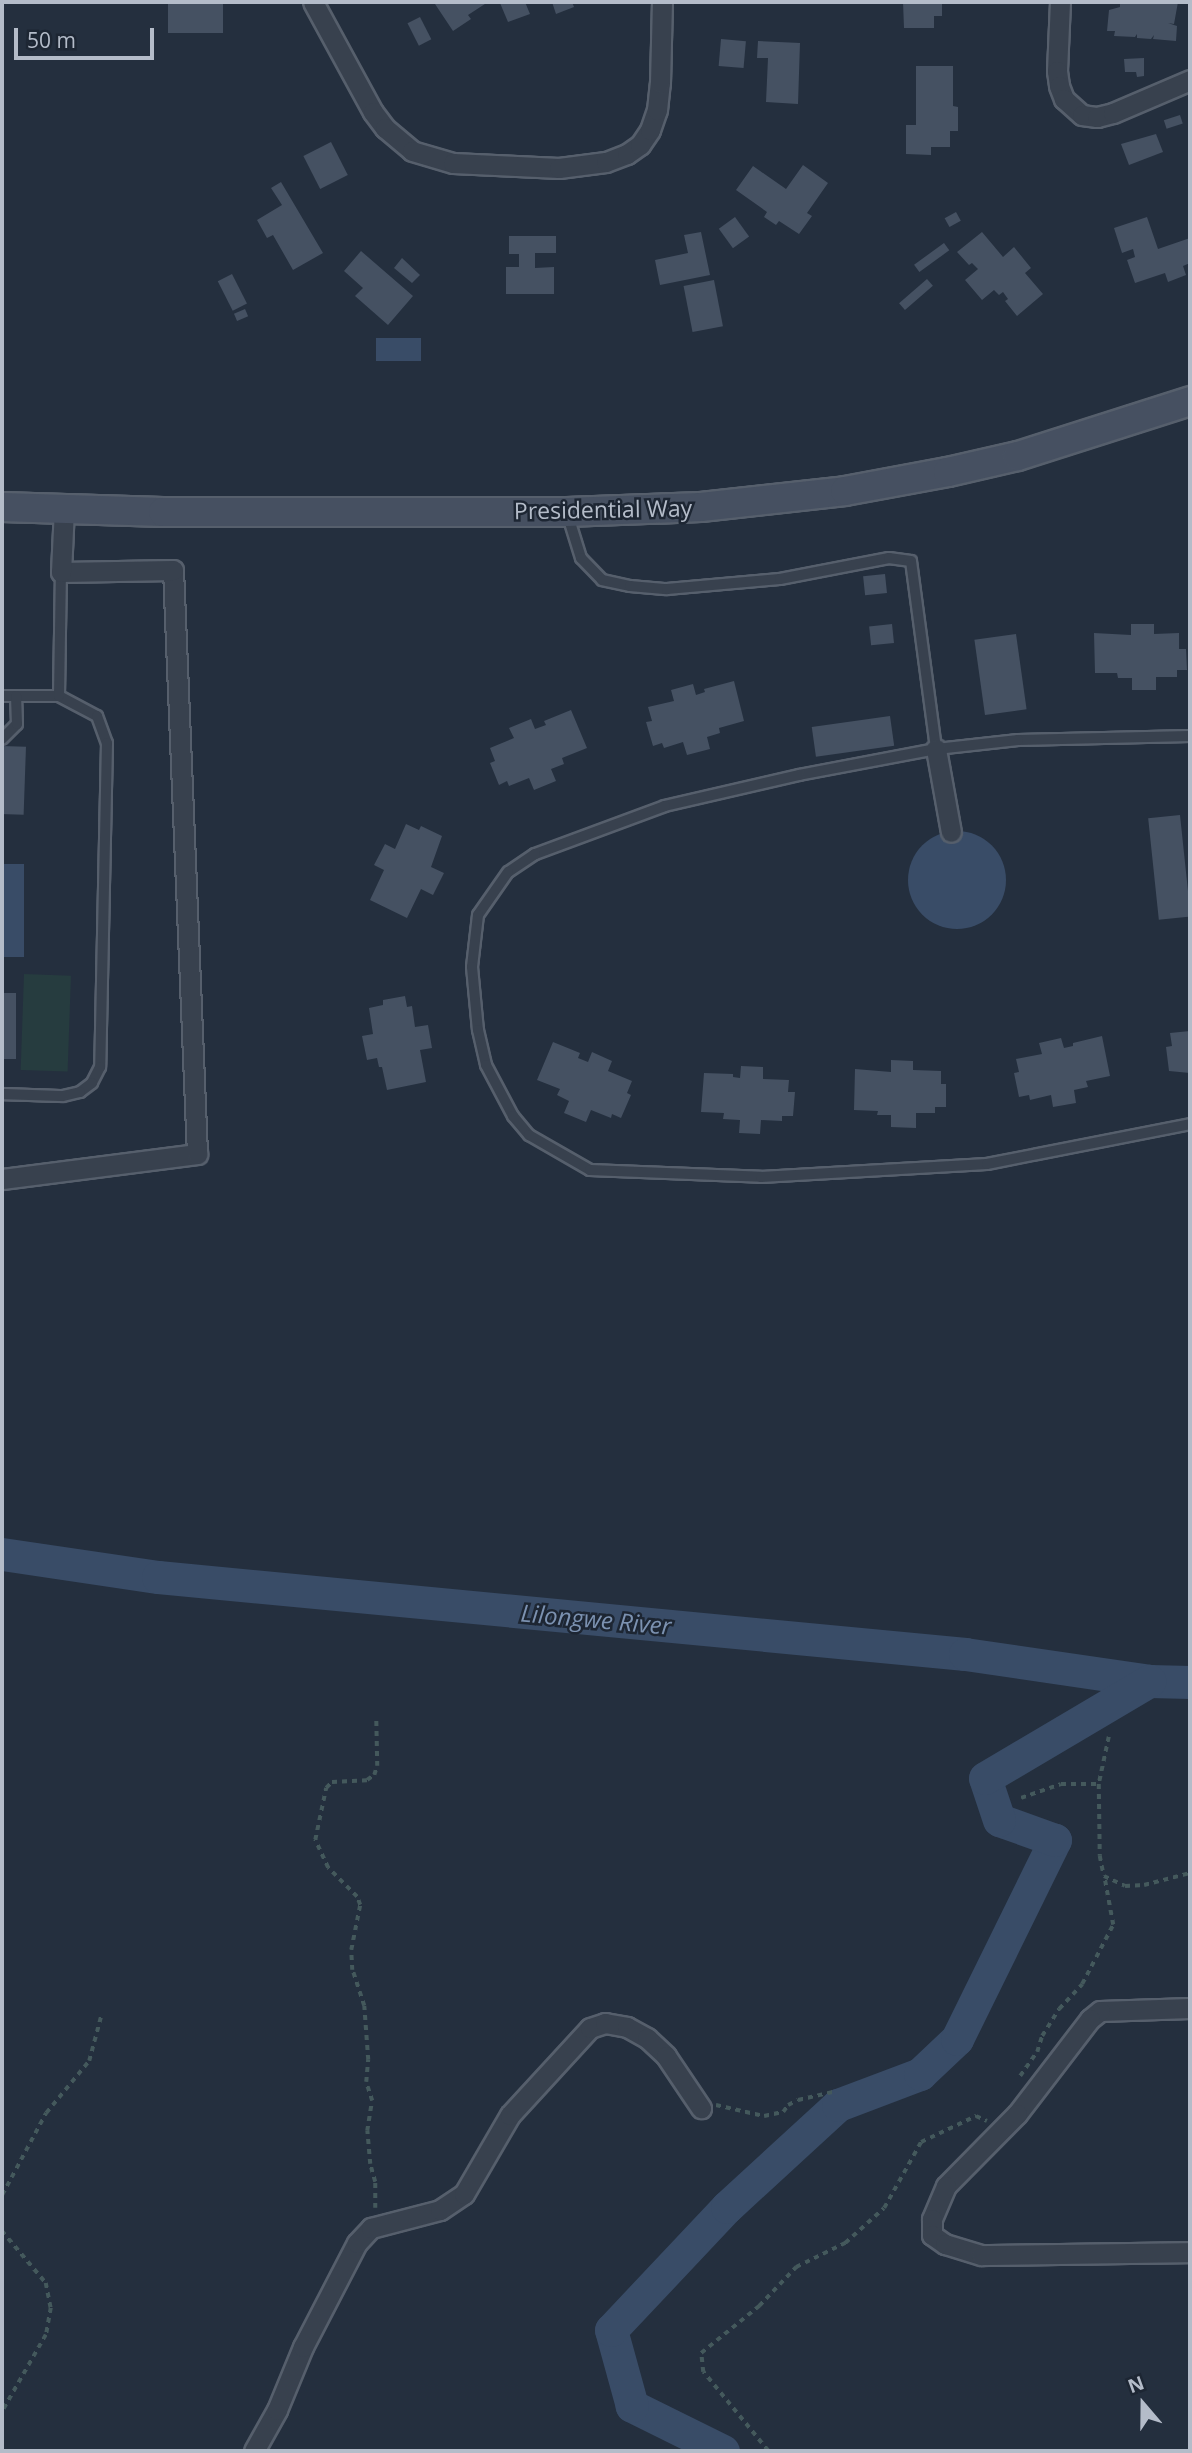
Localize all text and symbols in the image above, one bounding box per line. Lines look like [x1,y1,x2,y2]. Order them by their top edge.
scale bar [18,14,158,58]
text: 50 m [27,26,76,54]
street label: Presidential Way [514,494,692,524]
water label: Lilongwe River [520,1598,672,1640]
north arrow [1108,2369,1178,2439]
text: N [1124,2369,1148,2399]

